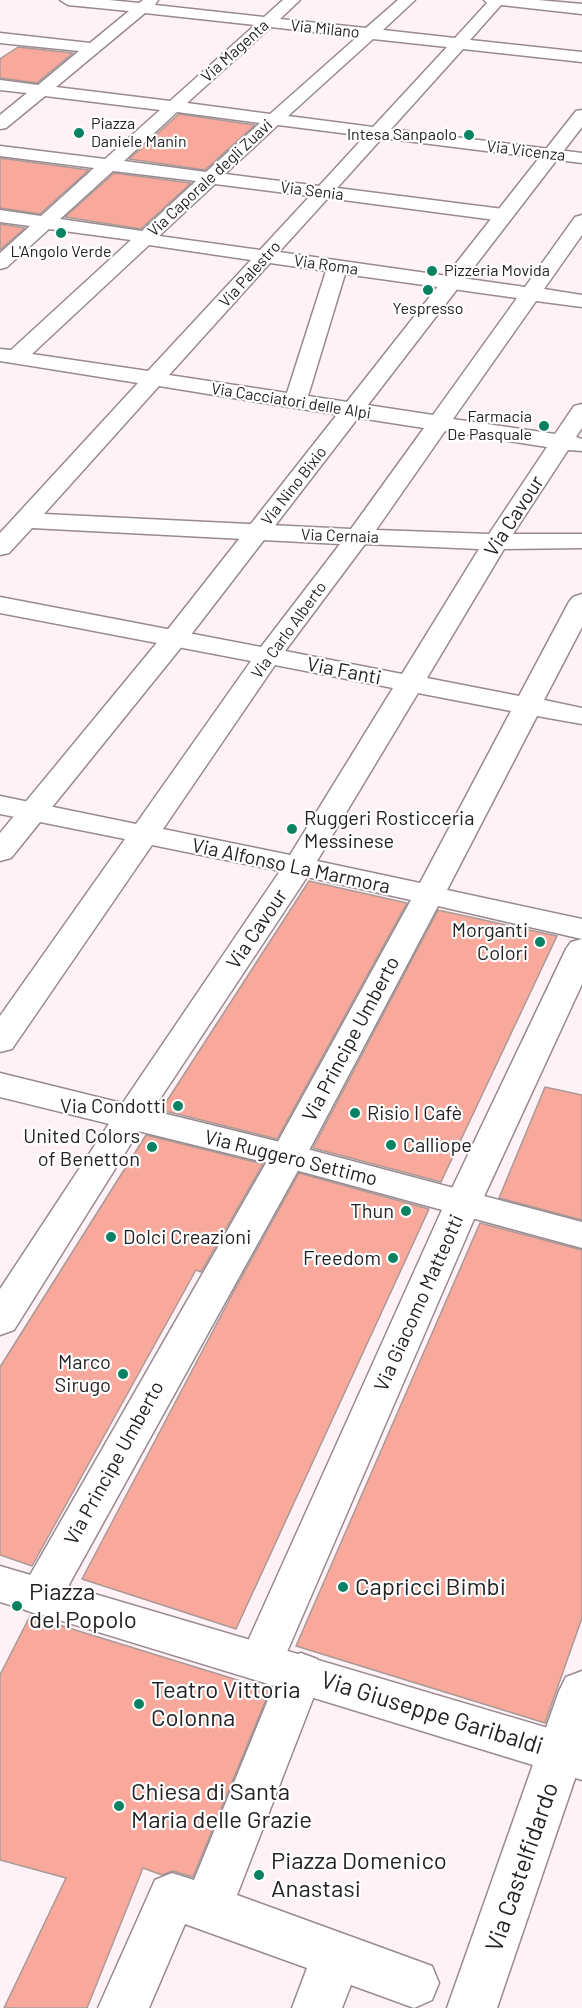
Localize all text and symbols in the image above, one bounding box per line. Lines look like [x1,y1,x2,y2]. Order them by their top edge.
street label: Via Magenta [197,16,273,86]
street label: Via Milano [289,16,361,42]
place label: Piazza Daniele Manin [91,114,187,152]
street label: Via Caporale degli Zuavi [144,115,276,241]
place label: Intesa Sanpaolo [347,125,457,145]
marker: Piazza Daniele Manin [72,126,86,140]
marker: Intesa Sanpaolo [462,128,476,142]
street label: Via Vicenza [486,137,566,165]
street label: Via Senia [279,178,345,204]
marker: L'Angolo Verde [54,226,68,240]
street label: Via Palestro [215,237,285,311]
place label: L'Angolo Verde [11,242,111,262]
street label: Via Roma [293,251,359,279]
place label: Pizzeria Movida [444,261,550,281]
marker: Pizzeria Movida [425,264,439,278]
marker: Yespresso [421,283,435,297]
place label: Yespresso [393,299,463,319]
street label: Via Cacciatori delle Alpi [210,379,372,423]
place label: Farmacia De Pasquale [447,407,532,445]
marker: Farmacia De Pasquale [537,419,551,433]
street label: Via Nino Bixio [257,443,331,529]
street label: Via Cavour [479,471,549,561]
street label: Via Cernaia [301,525,379,547]
street label: Via Carlo Alberto [247,578,331,682]
street label: Via Fanti [305,652,383,690]
place label: Ruggeri Rosticceria Messinese [304,806,474,853]
marker: Ruggeri Rosticceria Messinese [285,822,299,836]
street label: Via Alfonso La Marmora [190,833,392,899]
street label: Via Cavour [222,884,292,974]
place label: Morganti Colori [452,918,528,965]
marker: Morganti Colori [533,935,547,949]
street label: Via Principe Umberto [297,952,405,1126]
place label: Via Condotti [60,1094,166,1118]
marker: Via Condotti [171,1099,185,1113]
place label: Risio I Cafè [367,1101,462,1125]
marker: Risio I Cafè [348,1106,362,1120]
place label: United Colors of Benetton [23,1124,140,1171]
street label: Via Ruggero Settimo [202,1125,380,1191]
place label: Calliope [403,1133,472,1157]
marker: Calliope [384,1138,398,1152]
marker: United Colors of Benetton [145,1140,159,1154]
place label: Thun [350,1199,394,1223]
marker: Thun [399,1204,413,1218]
street label: Via Giacomo Matteotti [369,1211,469,1395]
place label: Dolci Creazioni [123,1225,251,1249]
marker: Dolci Creazioni [104,1230,118,1244]
place label: Freedom [303,1246,381,1270]
marker: Freedom [386,1251,400,1265]
place label: Marco Sirugo [55,1350,111,1397]
marker: Marco Sirugo [116,1367,130,1381]
street label: Via Principe Umberto [59,1377,169,1549]
place label: Capricci Bimbi [355,1573,506,1601]
place label: Piazza del Popolo [29,1578,137,1634]
marker: Capricci Bimbi [336,1580,350,1594]
marker: Piazza del Popolo [10,1599,24,1613]
street label: Via Giuseppe Garibaldi [317,1665,547,1761]
place label: Teatro Vittoria Colonna [151,1676,301,1732]
marker: Teatro Vittoria Colonna [132,1697,146,1711]
place label: Chiesa di Santa Maria delle Grazie [131,1778,312,1834]
street label: Via Castelfidardo [480,1779,564,1955]
marker: Chiesa di Santa Maria delle Grazie [112,1799,126,1813]
place label: Piazza Domenico Anastasi [271,1847,447,1903]
marker: Piazza Domenico Anastasi [252,1868,266,1882]

